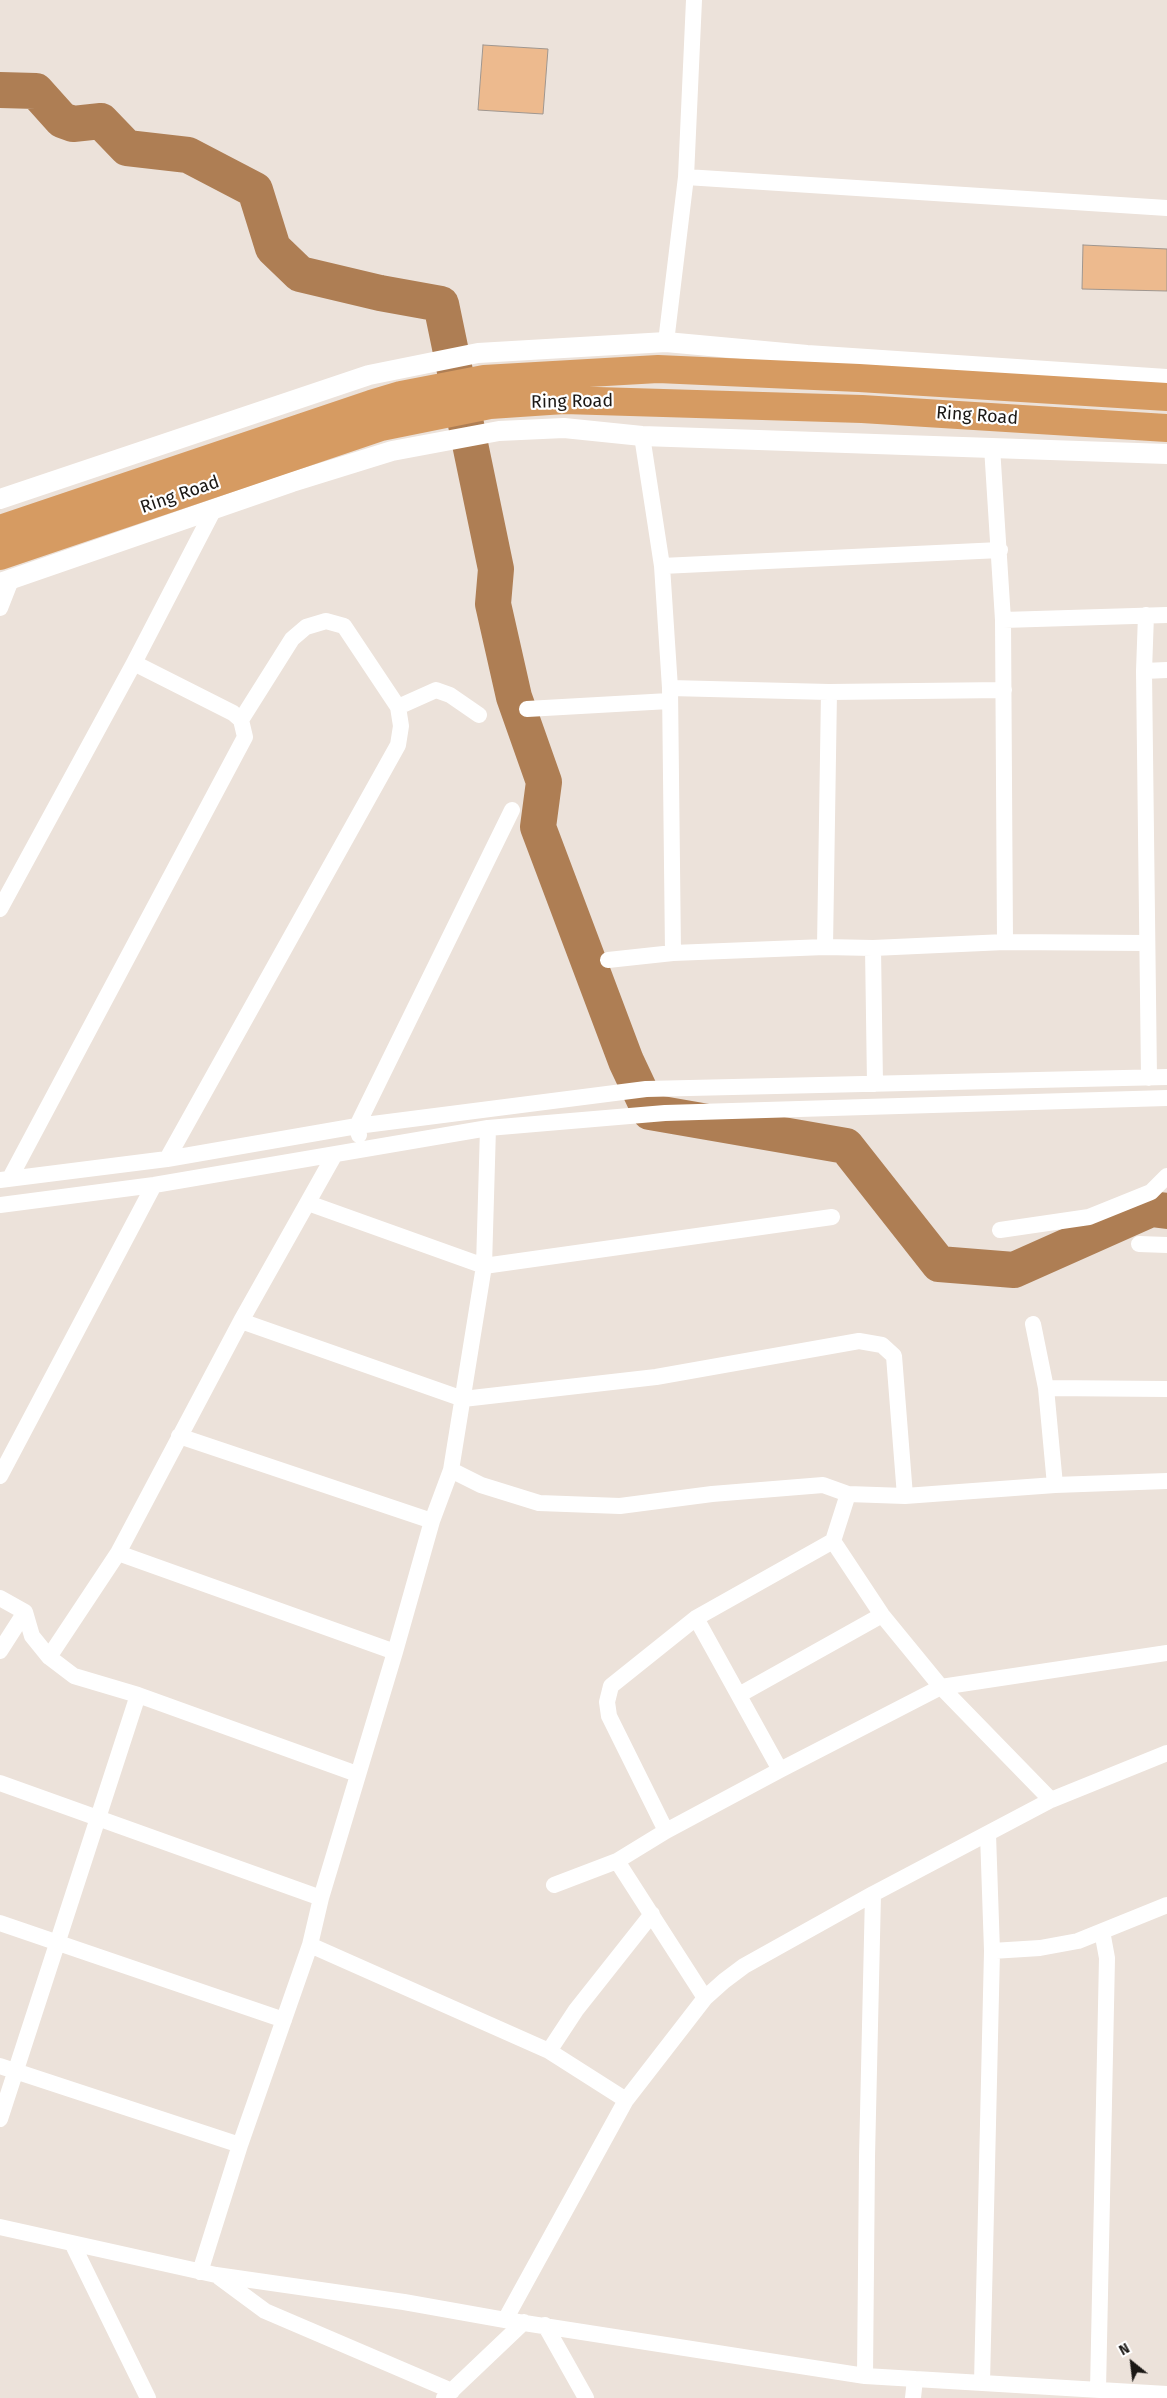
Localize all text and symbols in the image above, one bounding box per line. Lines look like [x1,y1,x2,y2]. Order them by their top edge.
street label: Ring Road [531,390,613,414]
street label: Ring Road [935,402,1019,430]
street label: Ring Road [138,471,222,519]
north arrow [1107,2338,1157,2388]
text: N [1116,2340,1133,2359]

